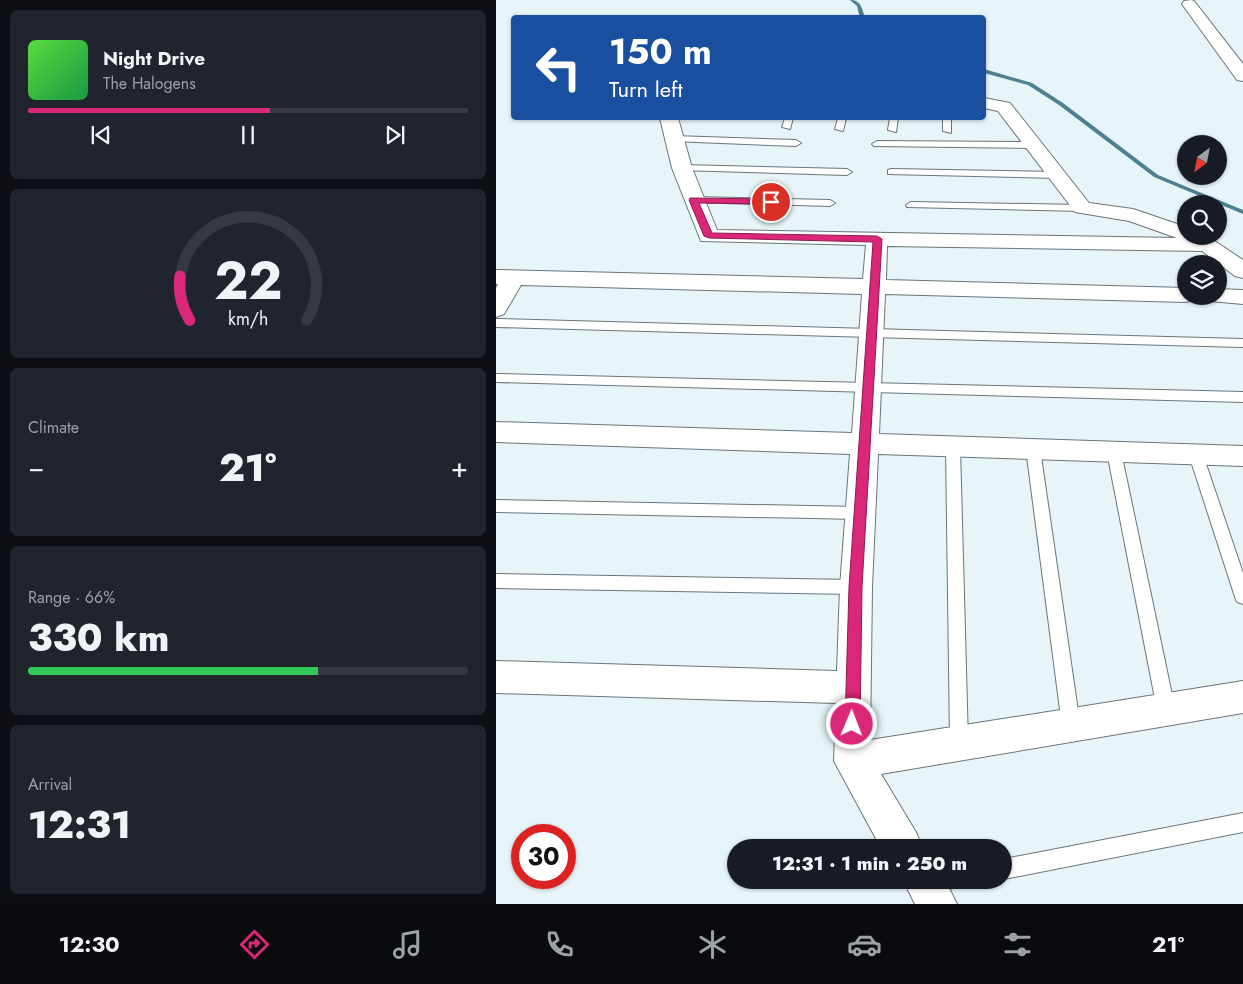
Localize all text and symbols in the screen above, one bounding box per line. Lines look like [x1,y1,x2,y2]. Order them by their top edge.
text: 150 m [609,27,712,77]
icon: left [526,35,591,100]
text: Night Drive [103,45,205,72]
text: The Halogens [103,72,196,95]
text: Turn left [609,73,683,105]
icon: previous [87,121,115,149]
icon: pause [234,121,262,149]
icon: next [381,121,409,149]
north arrow [1177,135,1227,185]
map controls [1177,135,1227,305]
pin [750,181,792,223]
icon: arrive [757,188,785,216]
button: search [1177,195,1227,245]
text: 22 [214,243,282,319]
button: layers [1177,255,1227,305]
text: km/h [228,306,268,332]
text: Climate [28,416,79,439]
text: 21° [219,440,276,495]
text: − [28,447,45,488]
text: + [451,447,468,488]
text: Range · 66% [28,586,115,609]
text: 330 km [28,610,169,665]
position arrow [825,697,877,749]
text: Arrival [28,773,72,796]
text: 12:31 [28,797,131,852]
speed limit sign: 30 [511,824,576,889]
text: 12:31 · 1 min · 250 m [772,850,967,877]
icon: directions [237,927,272,962]
icon: music [390,927,425,962]
icon: phone [542,927,577,962]
icon: climate [695,927,730,962]
icon: car [847,927,882,962]
icon: filters [1000,927,1035,962]
text: 12:30 [59,928,120,960]
text: 21° [1152,928,1184,960]

